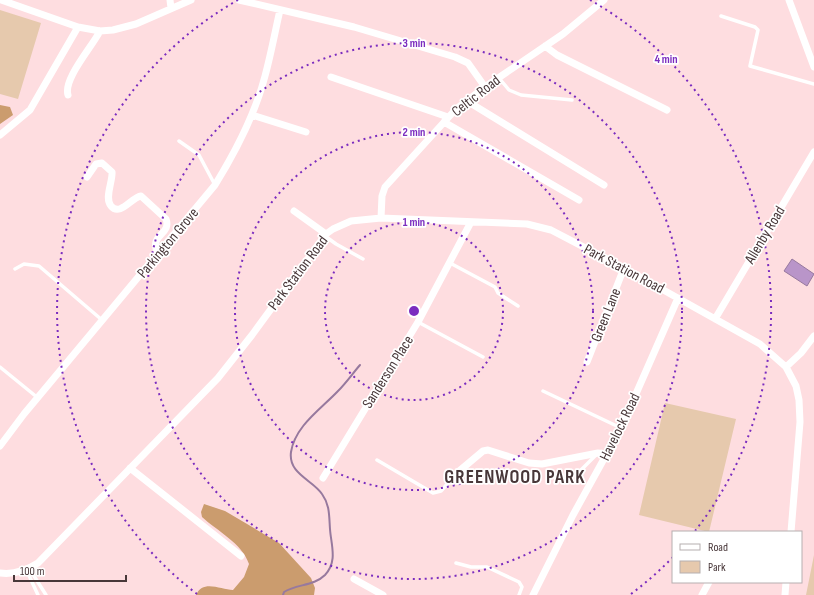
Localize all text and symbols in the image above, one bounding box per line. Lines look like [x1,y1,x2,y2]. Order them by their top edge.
text: 3 min [403,36,425,51]
text: 4 min [654,52,678,67]
street label: Celtic Road [448,71,504,121]
text: 2 min [403,125,425,140]
street label: Allenby Road [740,203,790,268]
street label: Parkington Grove [133,204,203,282]
text: 1 min [403,215,425,230]
street label: Park Station Road [264,232,332,314]
street label: Park Station Road [581,240,667,298]
street label: Green Lane [587,285,625,345]
centre of rings [407,304,421,318]
street label: Sanderson Place [358,332,418,412]
street label: Havelock Road [595,390,645,464]
district label: GREENWOOD PARK [444,466,586,489]
legend [672,531,802,583]
text: Road [708,540,728,555]
scale bar [14,557,126,583]
text: Park [708,560,726,575]
text: 100 m [20,564,45,579]

